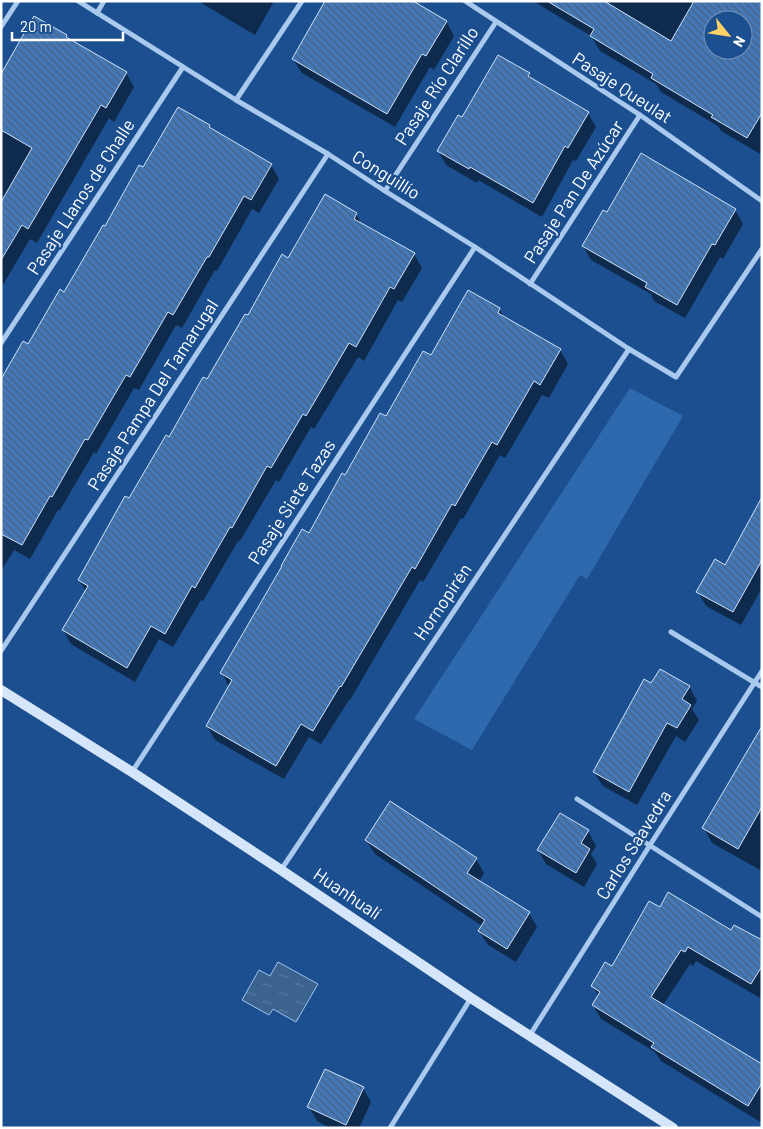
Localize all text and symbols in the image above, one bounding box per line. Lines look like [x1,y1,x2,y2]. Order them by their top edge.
scale bar [12,10,124,42]
north arrow [703,10,753,60]
text: 20 m [20,17,52,35]
street label: Pasaje Río Clarillo [390,22,483,149]
text: N [730,33,749,50]
street label: Pasaje Queulat [569,47,676,128]
street label: Pasaje Llanos de Challe [22,114,139,278]
street label: Pasaje Pan De Azúcar [519,115,628,267]
street label: Conguillío [348,145,425,204]
street label: Pasaje Pampa Del Tamarugal [82,295,222,494]
street label: Pasaje Siete Tazas [243,435,340,568]
street label: Hornopirén [408,559,476,644]
street label: Carlos Saavedra [591,786,676,903]
street label: Huanhualí [310,863,386,924]

